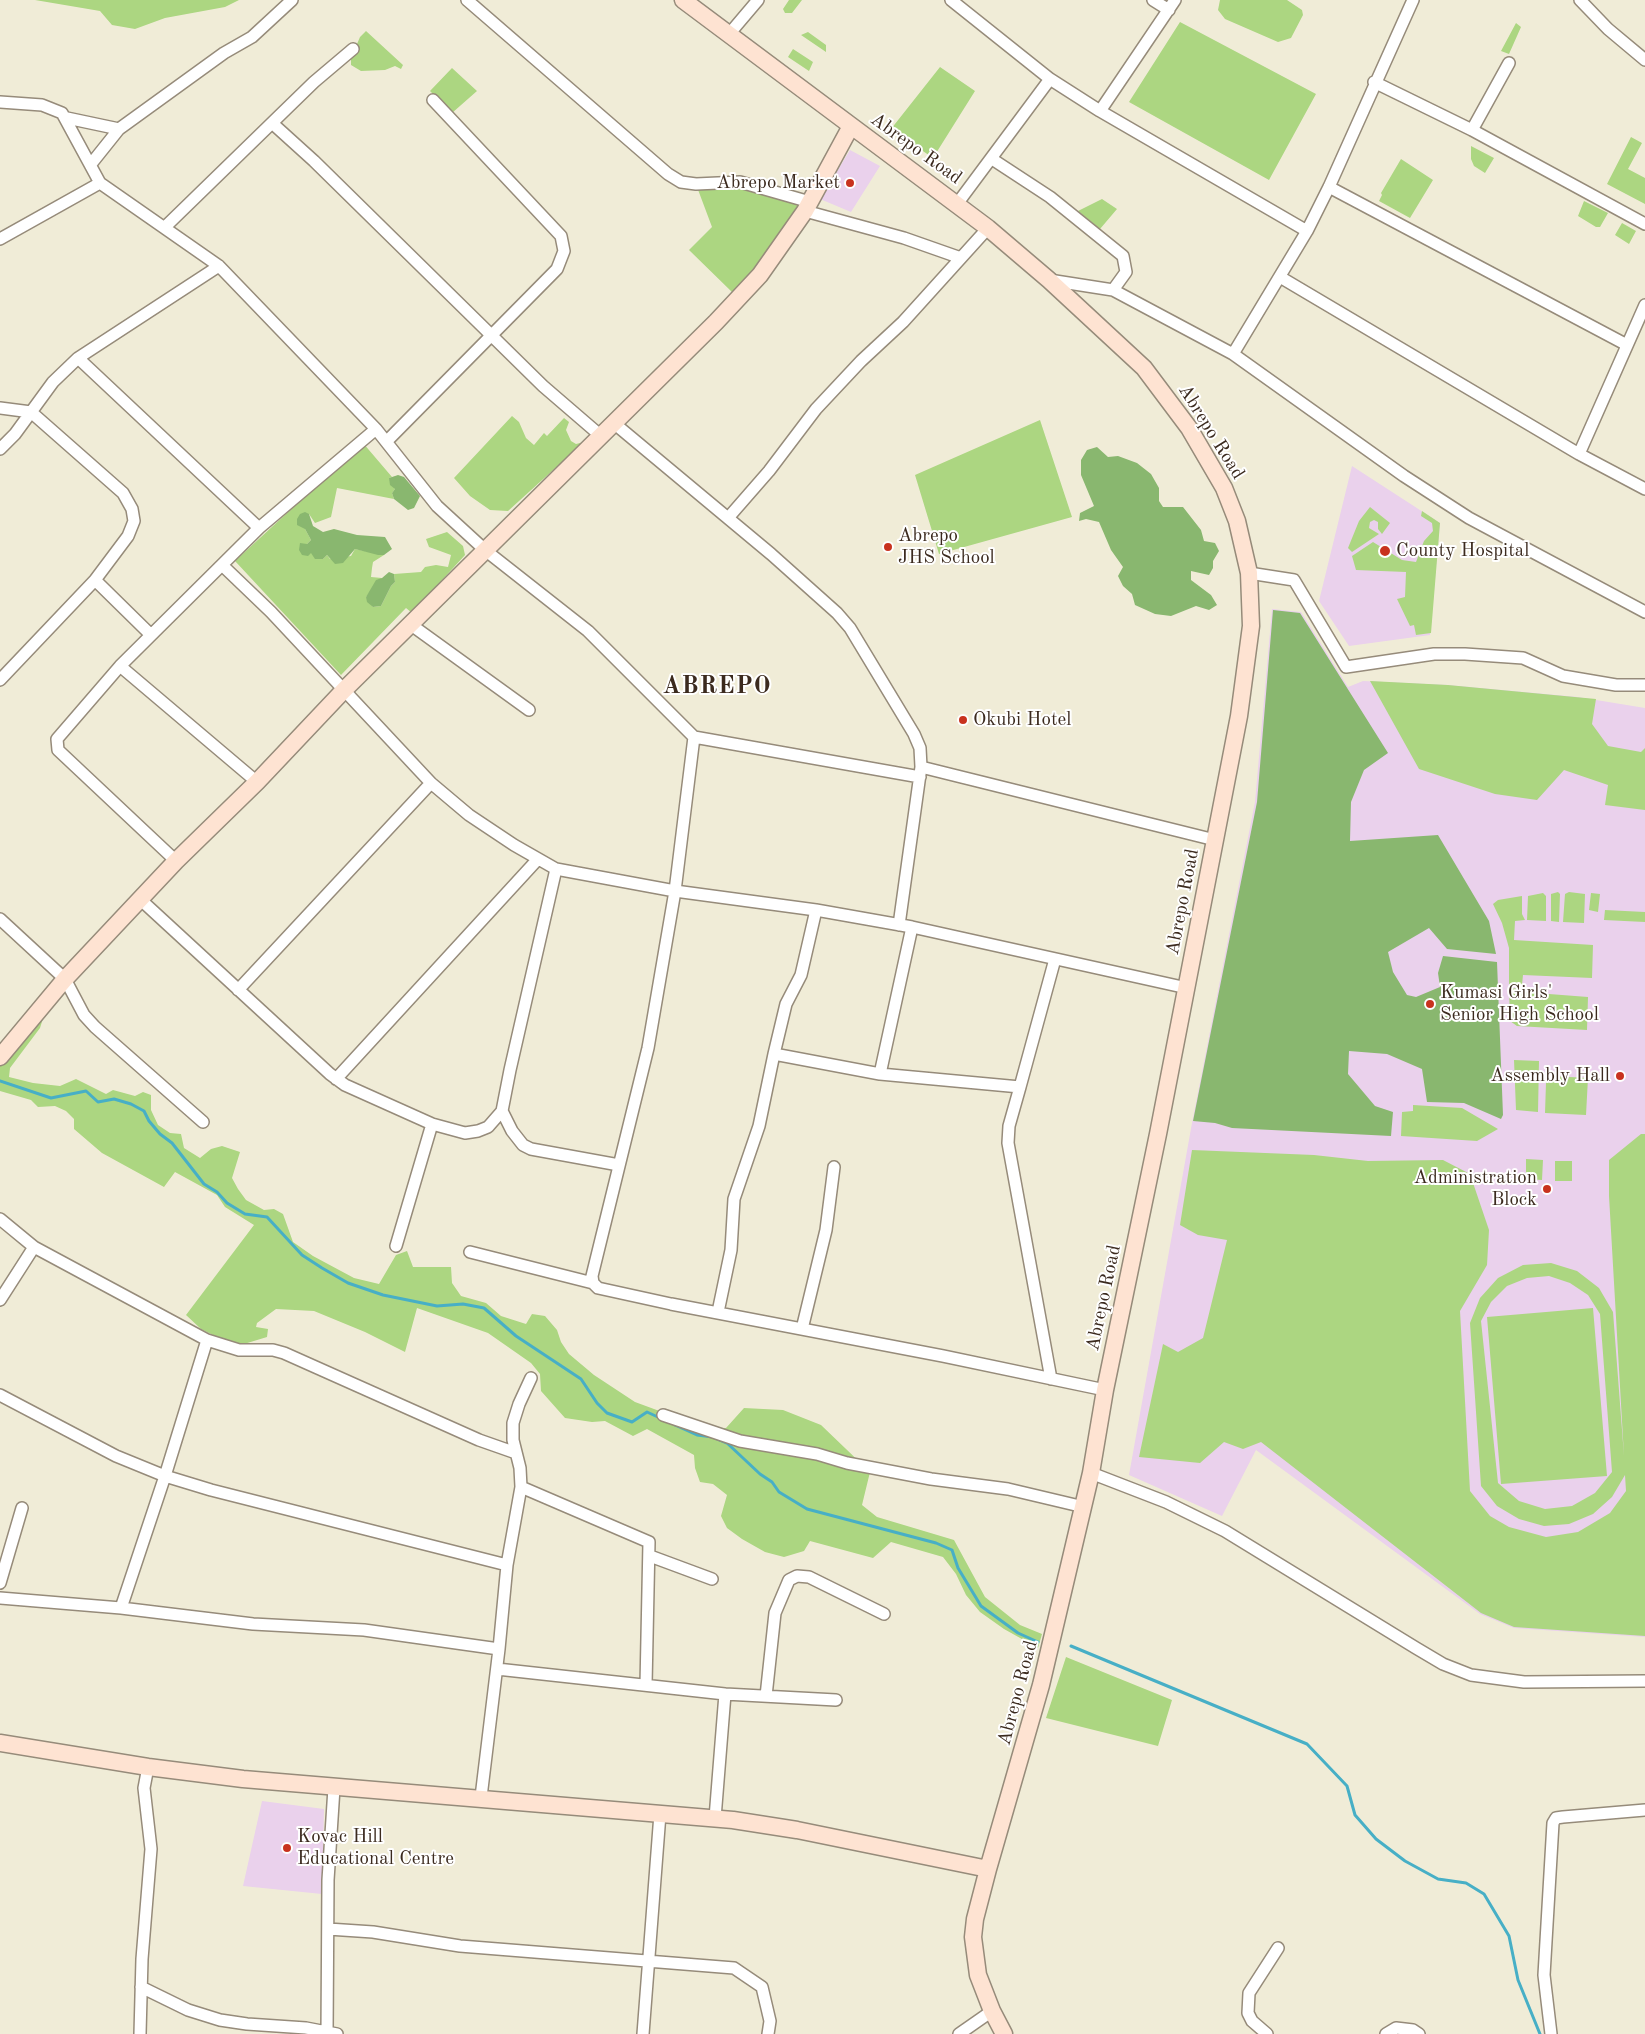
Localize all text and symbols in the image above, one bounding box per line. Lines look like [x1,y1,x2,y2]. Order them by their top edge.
street label: Abrepo Road [866,108,966,190]
place label: Abrepo Market [716,172,840,194]
marker: Abrepo Market [844,177,856,189]
street label: Abrepo Road [1173,380,1249,484]
place label: Abrepo JHS School [898,525,995,569]
place label: County Hospital [1396,540,1529,562]
marker: Abrepo JHS School [882,541,894,553]
marker: County Hospital [1378,544,1392,558]
district label: ABREPO [662,673,772,701]
place label: Okubi Hotel [973,709,1071,731]
marker: Okubi Hotel [957,714,969,726]
street label: Abrepo Road [1162,847,1204,957]
place label: Kumasi Girls' Senior High School [1440,982,1599,1026]
marker: Kumasi Girls' Senior High School [1424,998,1436,1010]
place label: Assembly Hall [1490,1065,1610,1087]
marker: Assembly Hall [1614,1070,1626,1082]
place label: Administration Block [1413,1167,1537,1211]
marker: Administration Block [1541,1183,1553,1195]
street label: Abrepo Road [1082,1243,1126,1353]
street label: Abrepo Road [993,1638,1043,1748]
place label: Kovac Hill Educational Centre [297,1826,454,1870]
marker: Kovac Hill Educational Centre [281,1842,293,1854]

